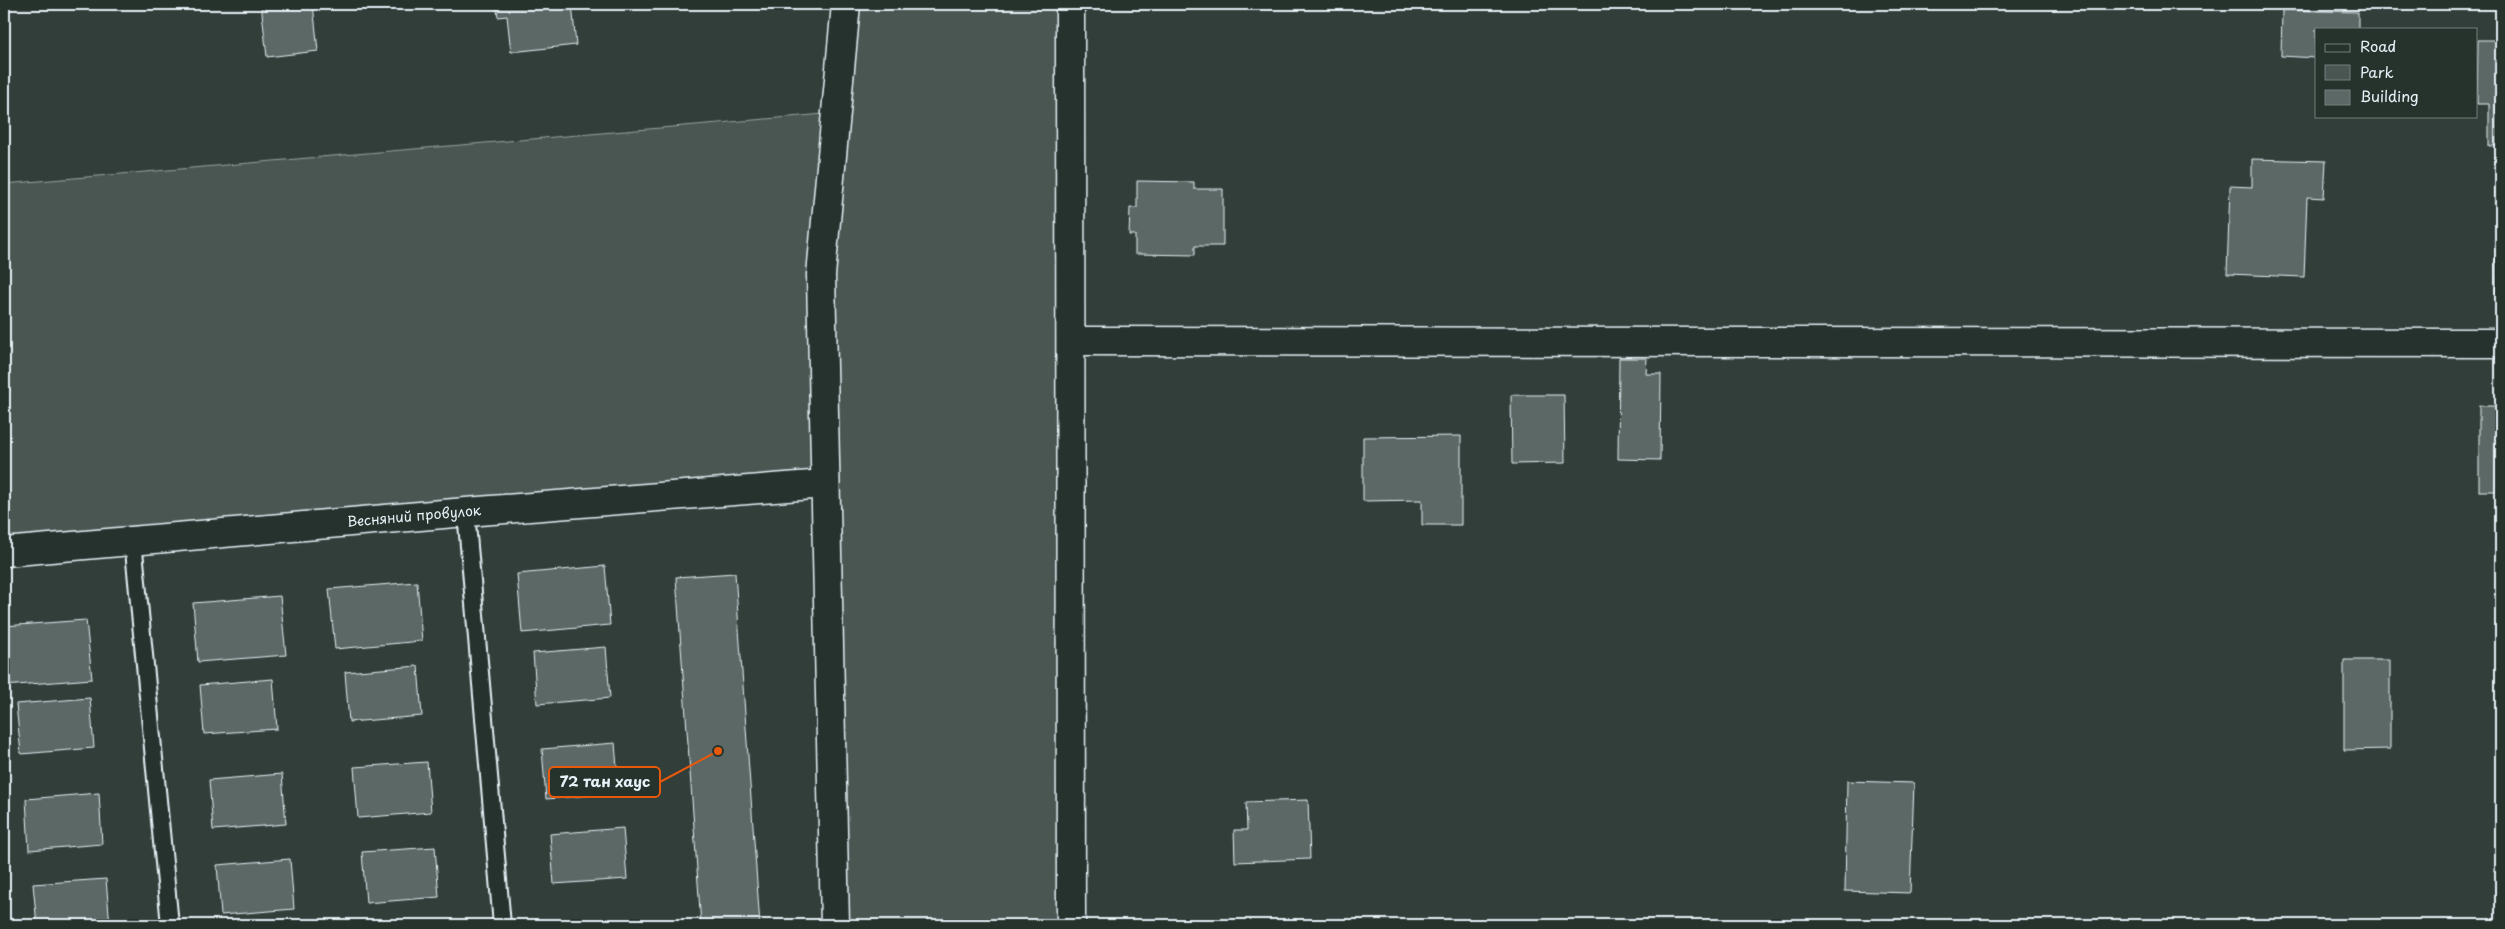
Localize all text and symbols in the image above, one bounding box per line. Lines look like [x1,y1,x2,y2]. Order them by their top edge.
legend [2315,28,2478,118]
text: Road [2360,34,2396,57]
text: Park [2360,60,2394,83]
text: Building [2360,84,2419,107]
street label: Весняний провулок [346,499,483,532]
callout: 72 тан хаус [549,767,660,797]
text: 72 тан хаус [560,769,650,792]

